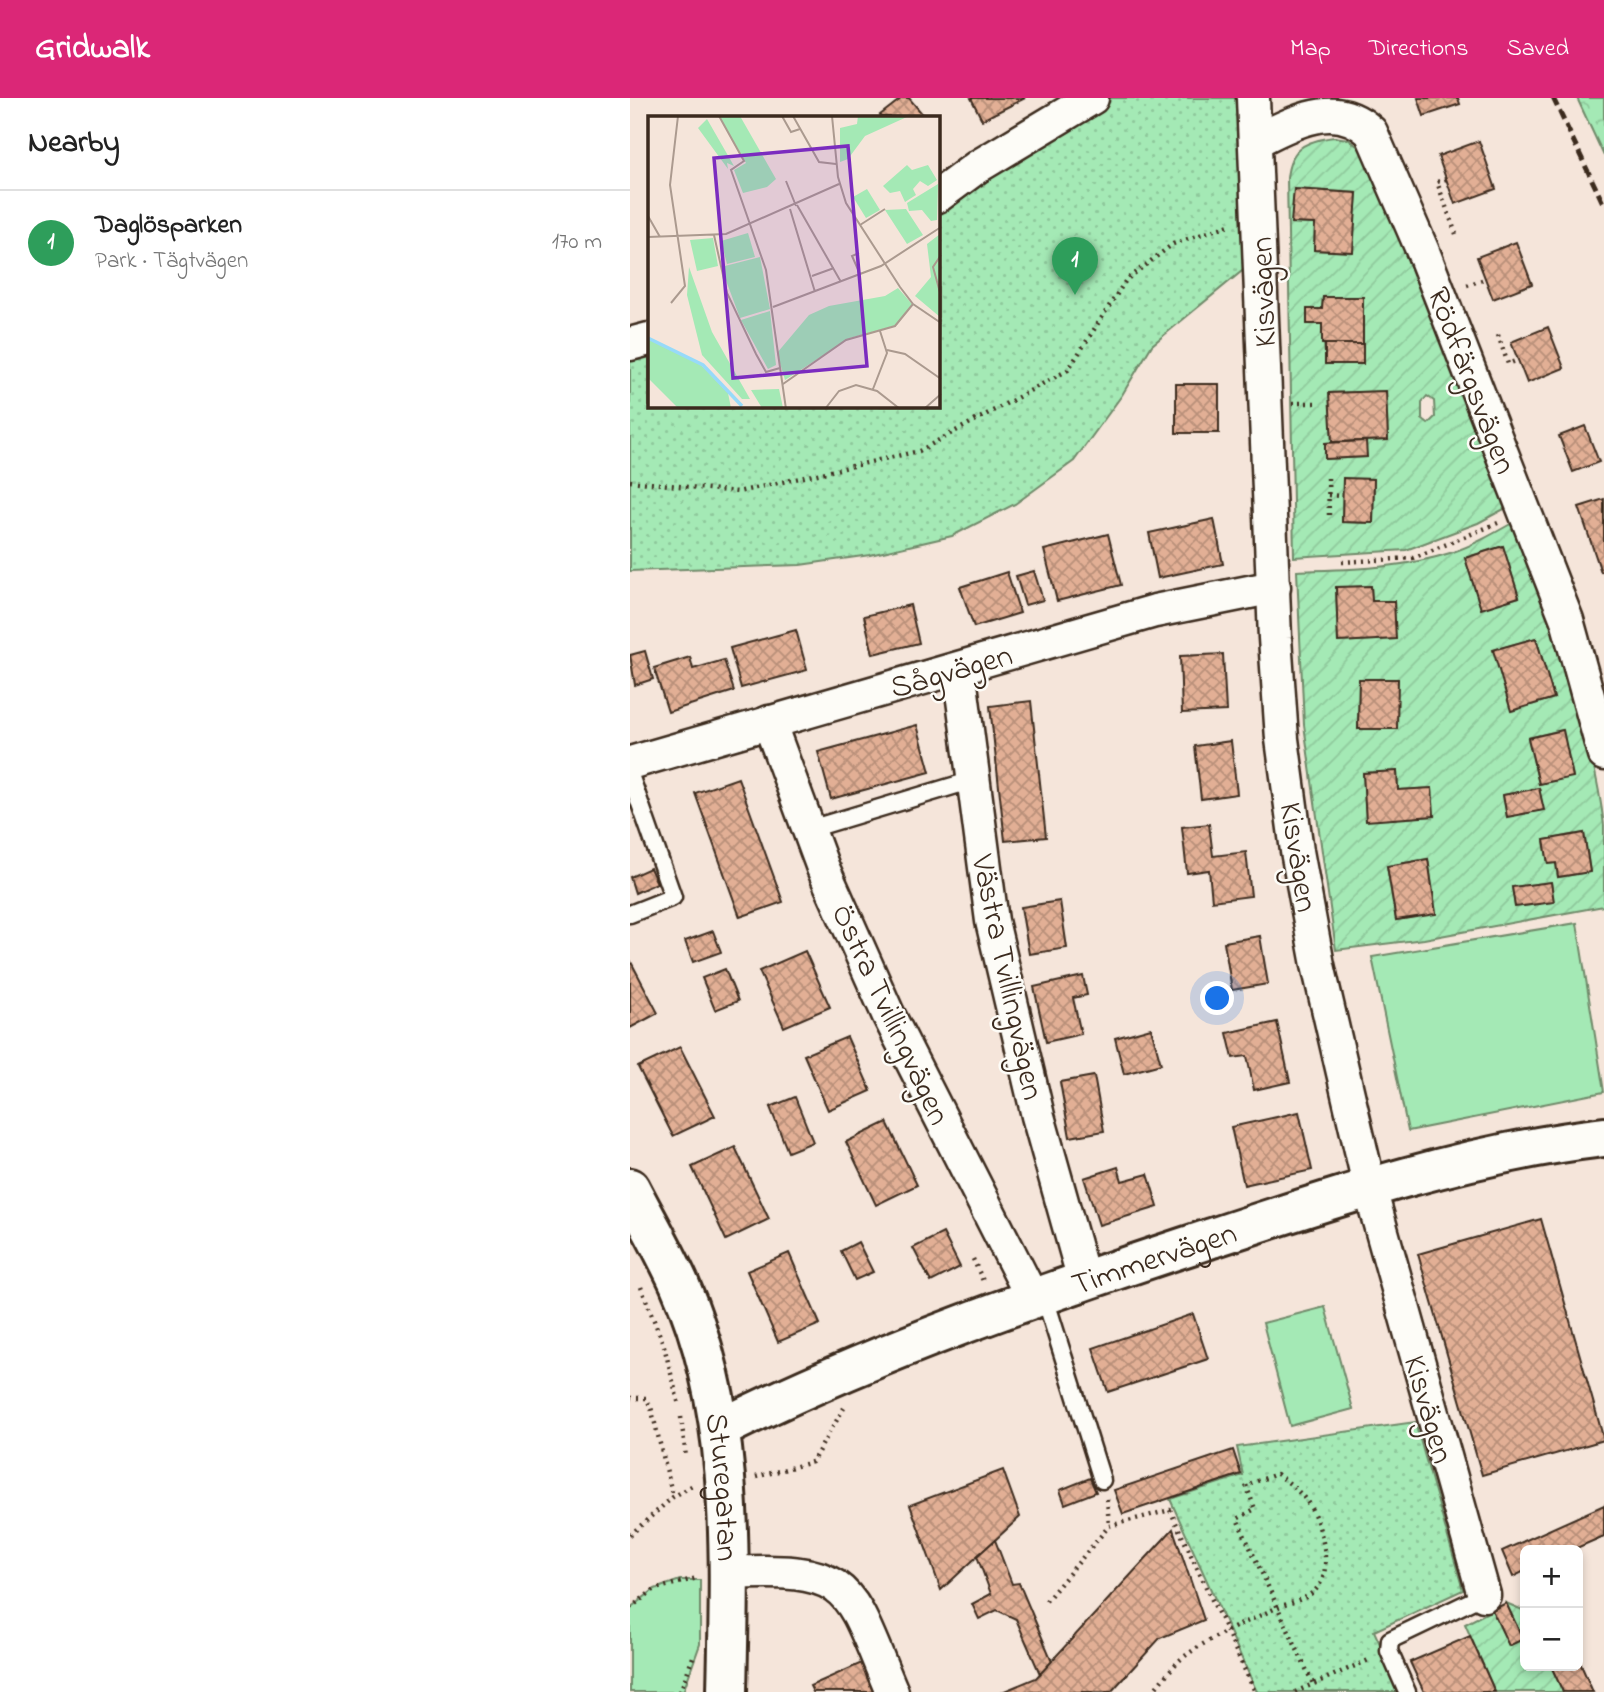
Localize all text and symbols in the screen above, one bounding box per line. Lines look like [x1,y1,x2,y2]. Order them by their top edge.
text: Gridwalk [35,25,150,73]
text: Map [1290,32,1331,67]
text: Directions [1369,32,1468,67]
text: Saved [1506,32,1569,67]
inset map [648,116,940,408]
text: Nearby [28,122,120,166]
text: Daglösparken [95,207,242,245]
text: 1 [47,226,55,259]
text: 170 m [552,226,602,259]
street label: Kisvägen [1240,236,1291,348]
pin: 1 [1052,237,1098,295]
text: Park · Tägtvägen [95,245,248,278]
street label: Rödfärgsvägen [1412,281,1527,482]
street label: Sågvägen [885,634,1019,713]
street label: Kisvägen [1265,799,1328,916]
street label: Västra Tvillingvägen [956,850,1055,1105]
street label: Östra Tvillingvägen [817,897,961,1134]
your location [1200,981,1234,1015]
street label: Timmervägen [1066,1211,1244,1310]
street label: Kisvägen [1389,1350,1464,1470]
street label: Sturegatan [690,1410,749,1562]
map controls [1520,1545,1583,1671]
button: + [1520,1545,1583,1608]
button: − [1520,1608,1583,1671]

